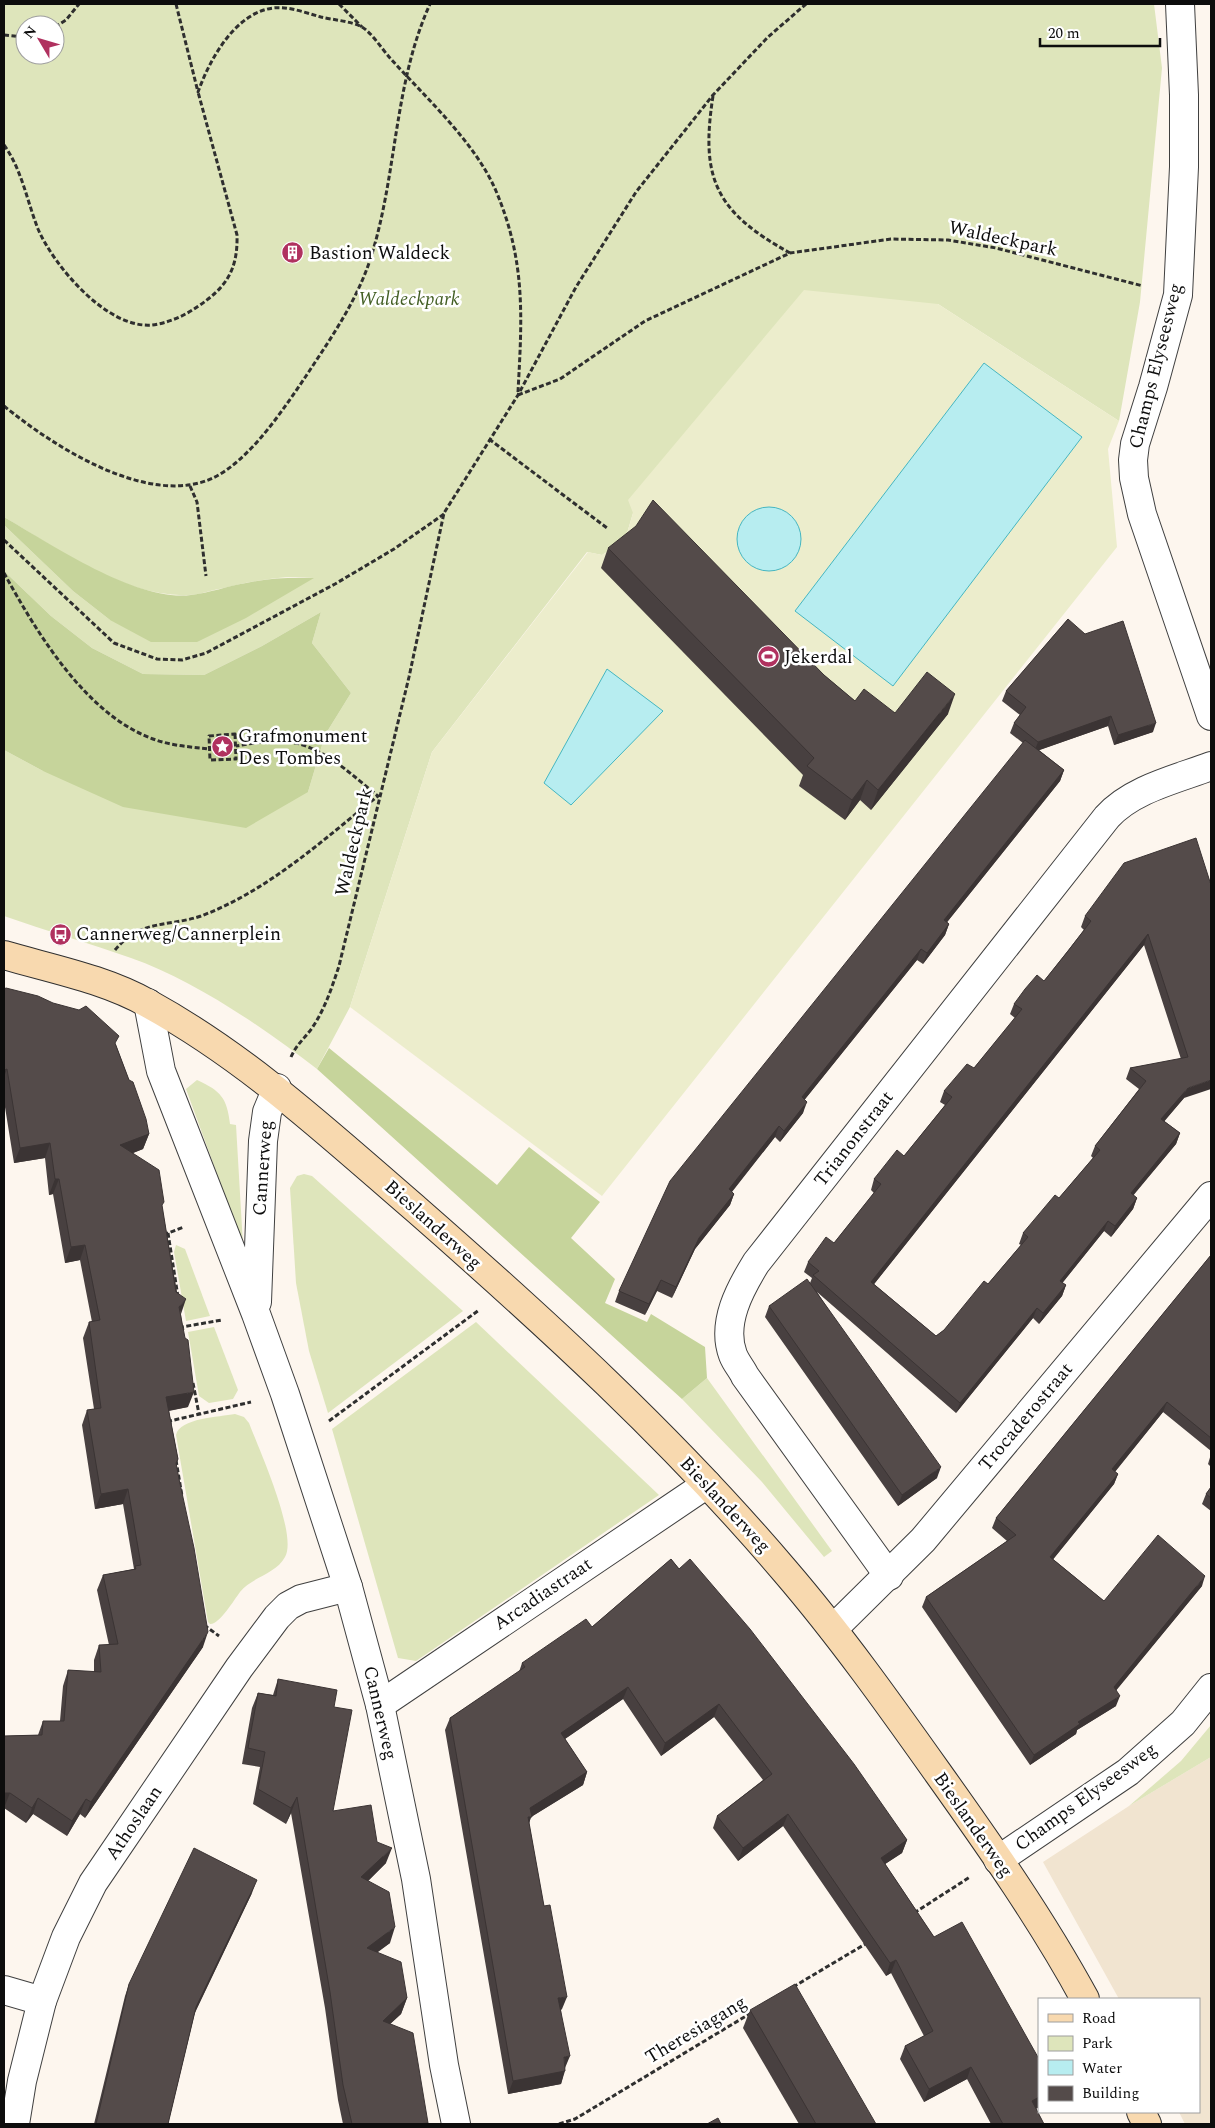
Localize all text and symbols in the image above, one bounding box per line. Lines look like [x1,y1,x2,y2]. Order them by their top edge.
north arrow [15,15,65,65]
scale bar [1040,15,1160,47]
text: N [18,21,42,43]
text: 20 m [1048,22,1080,45]
street label: Waldeckpark [946,213,1061,265]
place label: Bastion Waldeck [309,239,451,268]
building icon: Bastion Waldeck [281,241,305,265]
street label: Champs Elyseesweg [1121,280,1191,452]
park label: Waldeckpark [358,285,460,314]
place label: Jekerdal [784,643,853,672]
sports icon: Jekerdal [756,645,780,669]
place label: Grafmonument Des Tombes [238,722,368,773]
place icon: Grafmonument Des Tombes [210,735,234,759]
street label: Waldeckpark [327,784,381,899]
place label: Cannerweg/Cannerplein [76,920,281,949]
bus stop icon: Cannerweg/Cannerplein [48,922,72,946]
street label: Trianonstraat [807,1084,901,1193]
street label: Cannerweg [245,1119,281,1217]
street label: Bieslanderweg [378,1173,488,1277]
street label: Trocaderostraat [972,1356,1080,1478]
street label: Bieslanderweg [672,1450,778,1560]
street label: Arcadiastraat [488,1550,599,1638]
street label: Cannerweg [355,1663,405,1763]
street label: Champs Elyseesweg [1009,1735,1163,1859]
street label: Bieslanderweg [926,1766,1020,1884]
street label: Athoslaan [98,1780,170,1866]
street label: Theresiagang [640,1988,752,2072]
legend [1038,1998,1200,2113]
text: Road [1082,2007,1116,2030]
text: Park [1082,2032,1113,2055]
text: Water [1082,2057,1122,2080]
text: Building [1082,2082,1139,2105]

